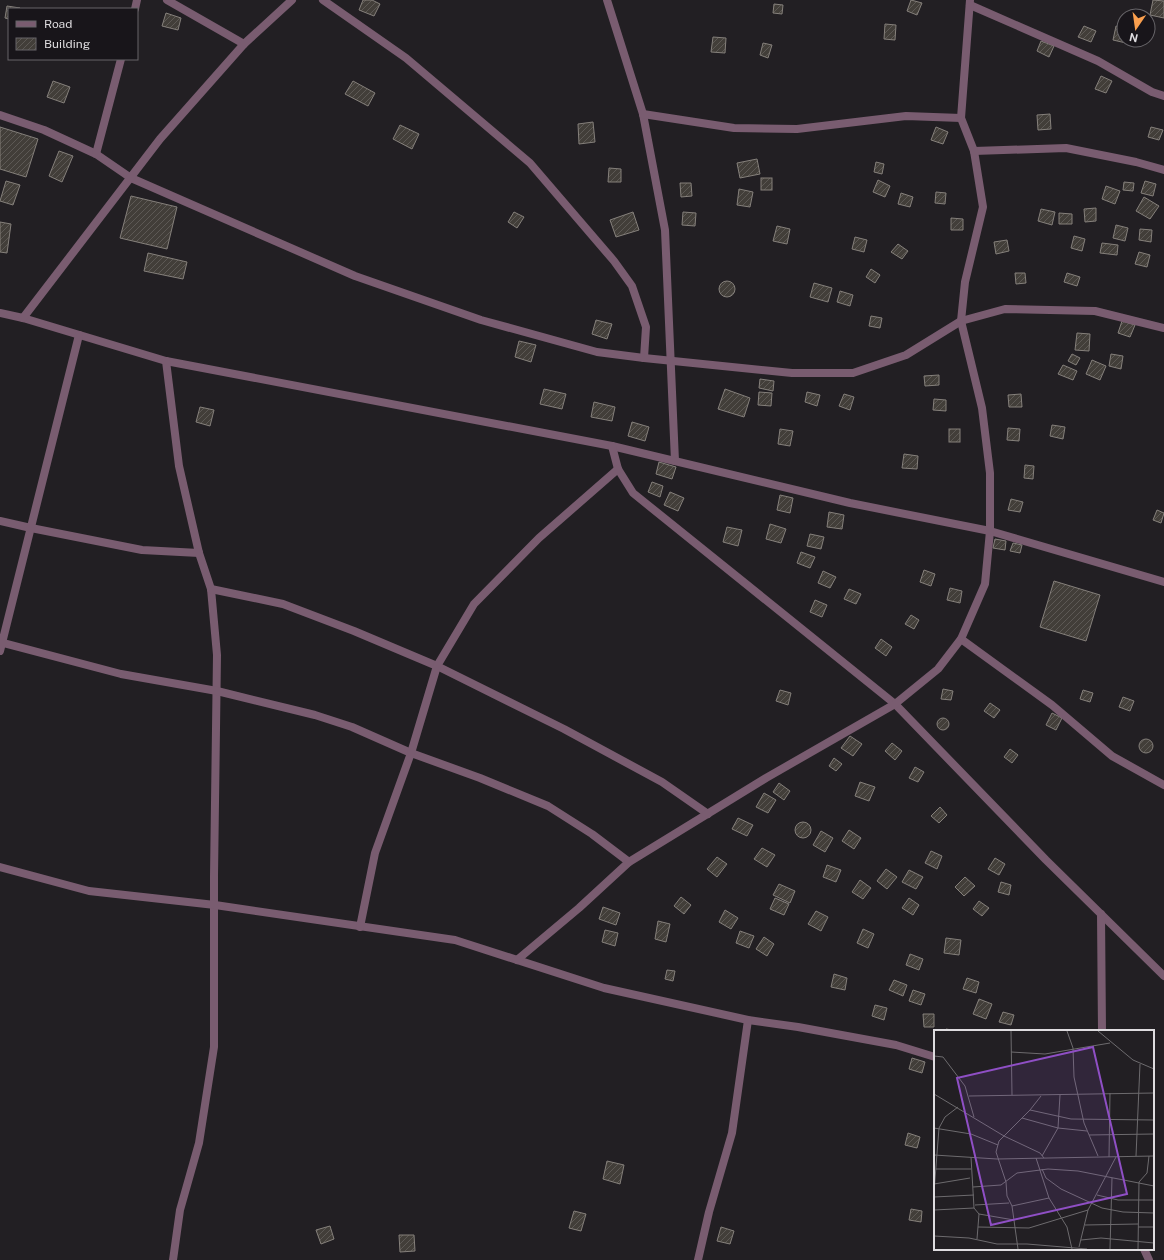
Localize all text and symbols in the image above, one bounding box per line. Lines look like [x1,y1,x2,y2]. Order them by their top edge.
legend [8,8,138,60]
north arrow [1116,8,1156,48]
text: Road [44,17,72,31]
text: N [1128,31,1139,45]
text: Building [44,37,90,51]
inset map [934,1030,1154,1250]

